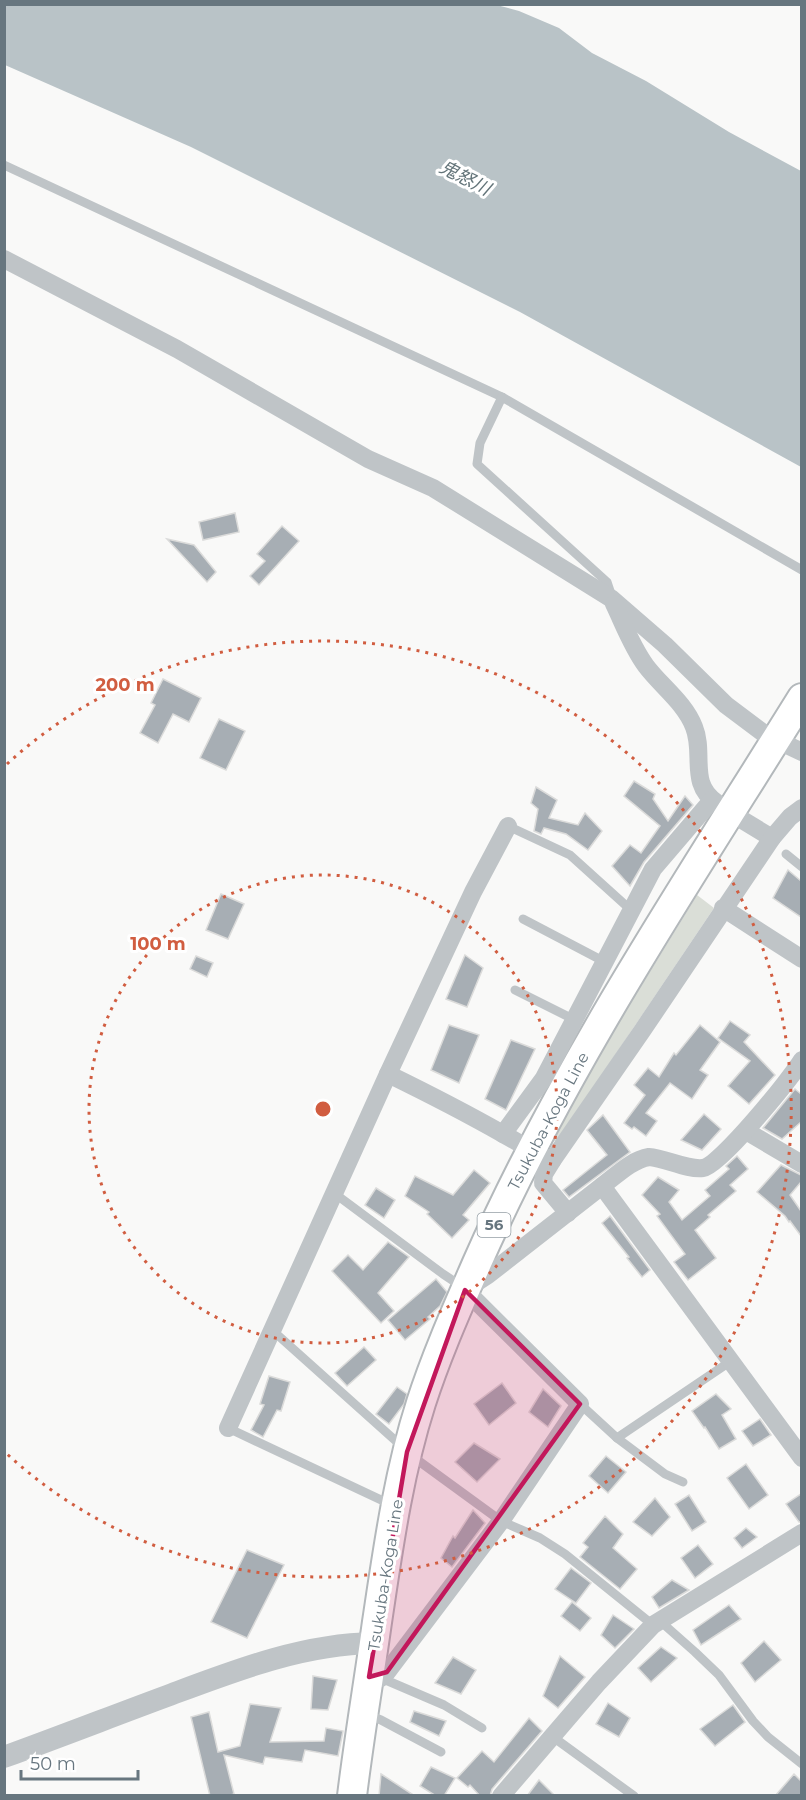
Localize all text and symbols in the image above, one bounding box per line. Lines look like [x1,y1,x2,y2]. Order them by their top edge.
water label: 鬼怒川 [436,156,496,201]
text: 200 m [95,674,155,696]
text: 100 m [130,933,186,955]
street label: Tsukuba-Koga Line [504,1049,593,1193]
centre of rings [313,1099,333,1119]
road number: 56 [478,1213,510,1237]
street label: Tsukuba-Koga Line [364,1498,407,1652]
scale bar [21,1743,138,1781]
text: 50 m [30,1753,76,1775]

